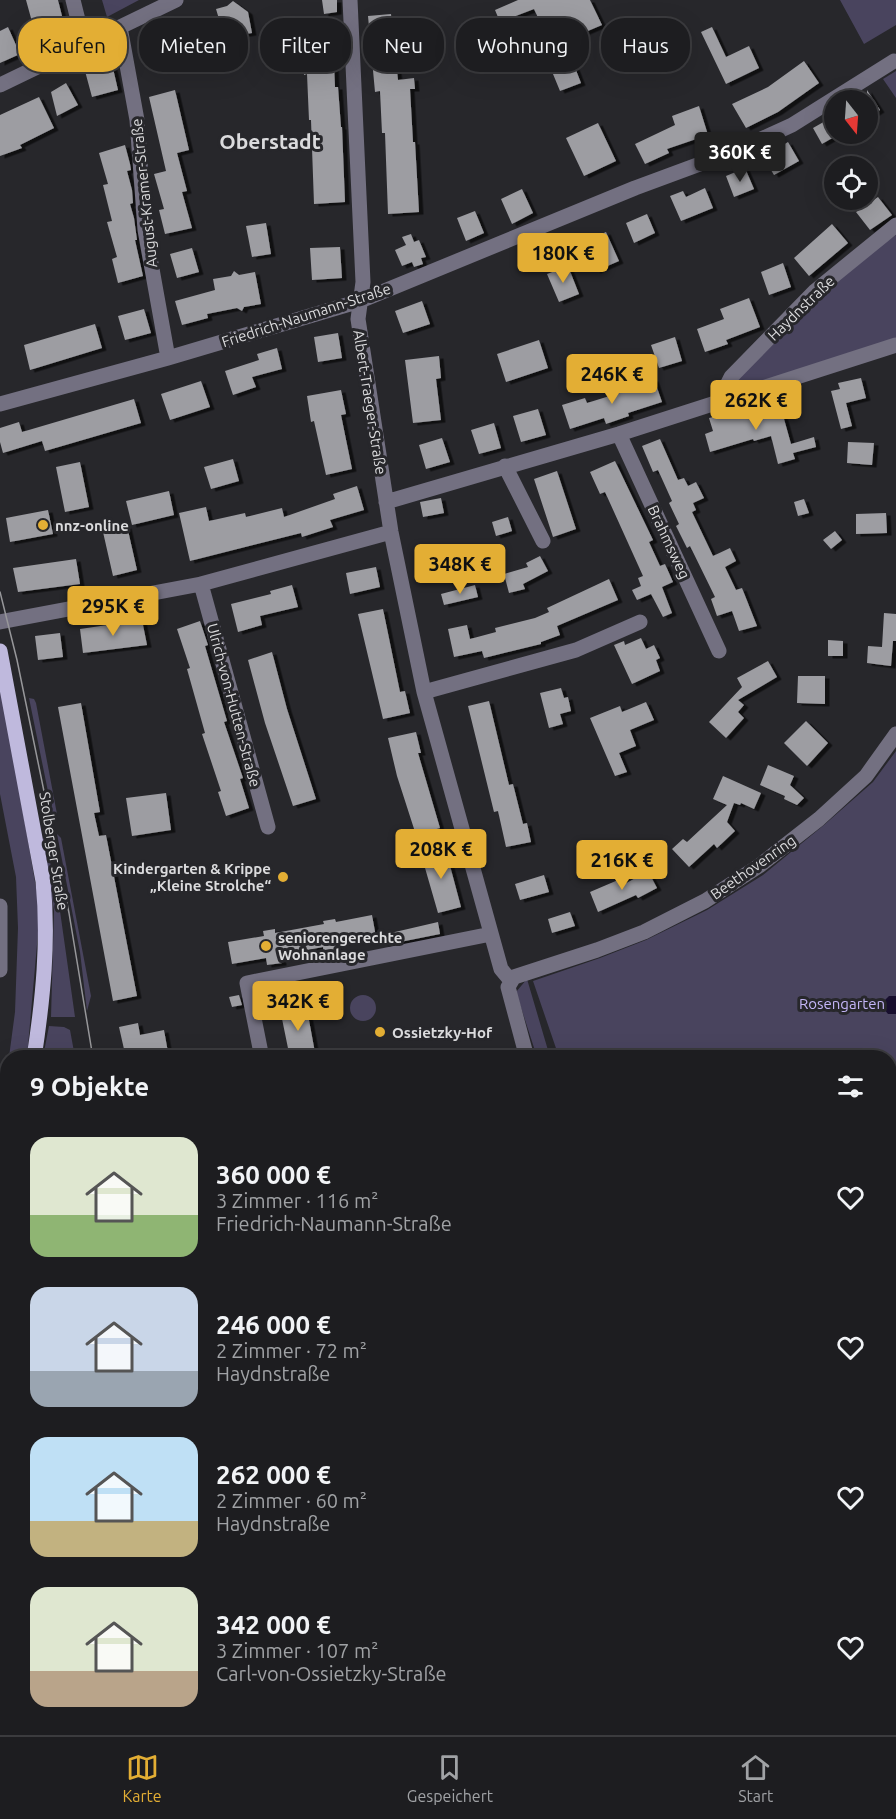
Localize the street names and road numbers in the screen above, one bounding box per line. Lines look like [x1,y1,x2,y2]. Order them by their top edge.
street label: August-Kramer-Straße [128,118,160,268]
street label: Haydnstraße [764,272,838,344]
street label: Friedrich-Naumann-Straße [219,280,393,350]
street label: Albert-Traeger-Straße [350,328,390,476]
street label: Brahmsweg [645,502,693,582]
street label: Ulrich-von-Hutten-Straße [204,621,264,789]
street label: Stolberger Straße [36,791,72,911]
street label: Beethovenring [707,831,799,903]

